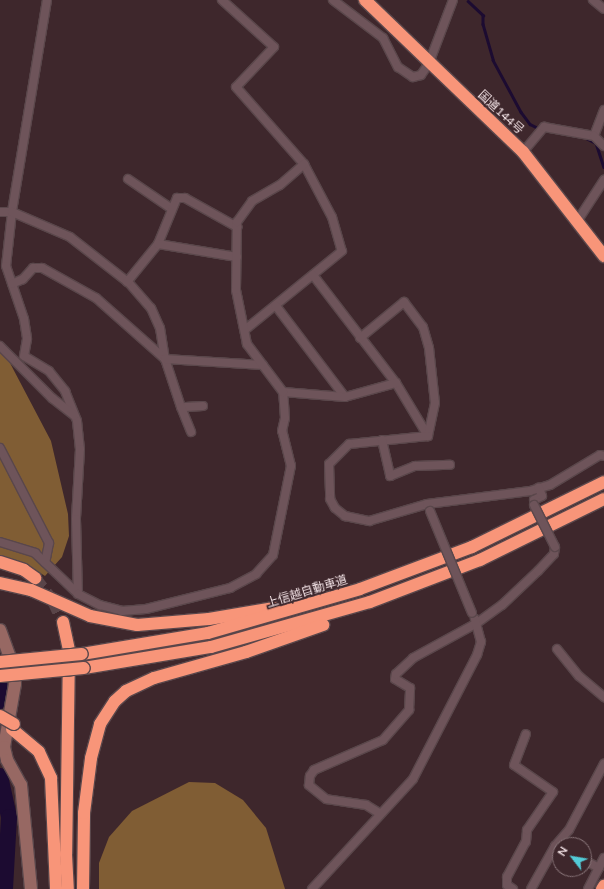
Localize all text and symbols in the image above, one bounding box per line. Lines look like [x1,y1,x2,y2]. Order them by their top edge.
street label: 国道144号 [475,87,527,137]
street label: 上信越自動車道 [265,572,349,610]
north arrow [552,837,592,877]
text: N [554,844,570,858]

